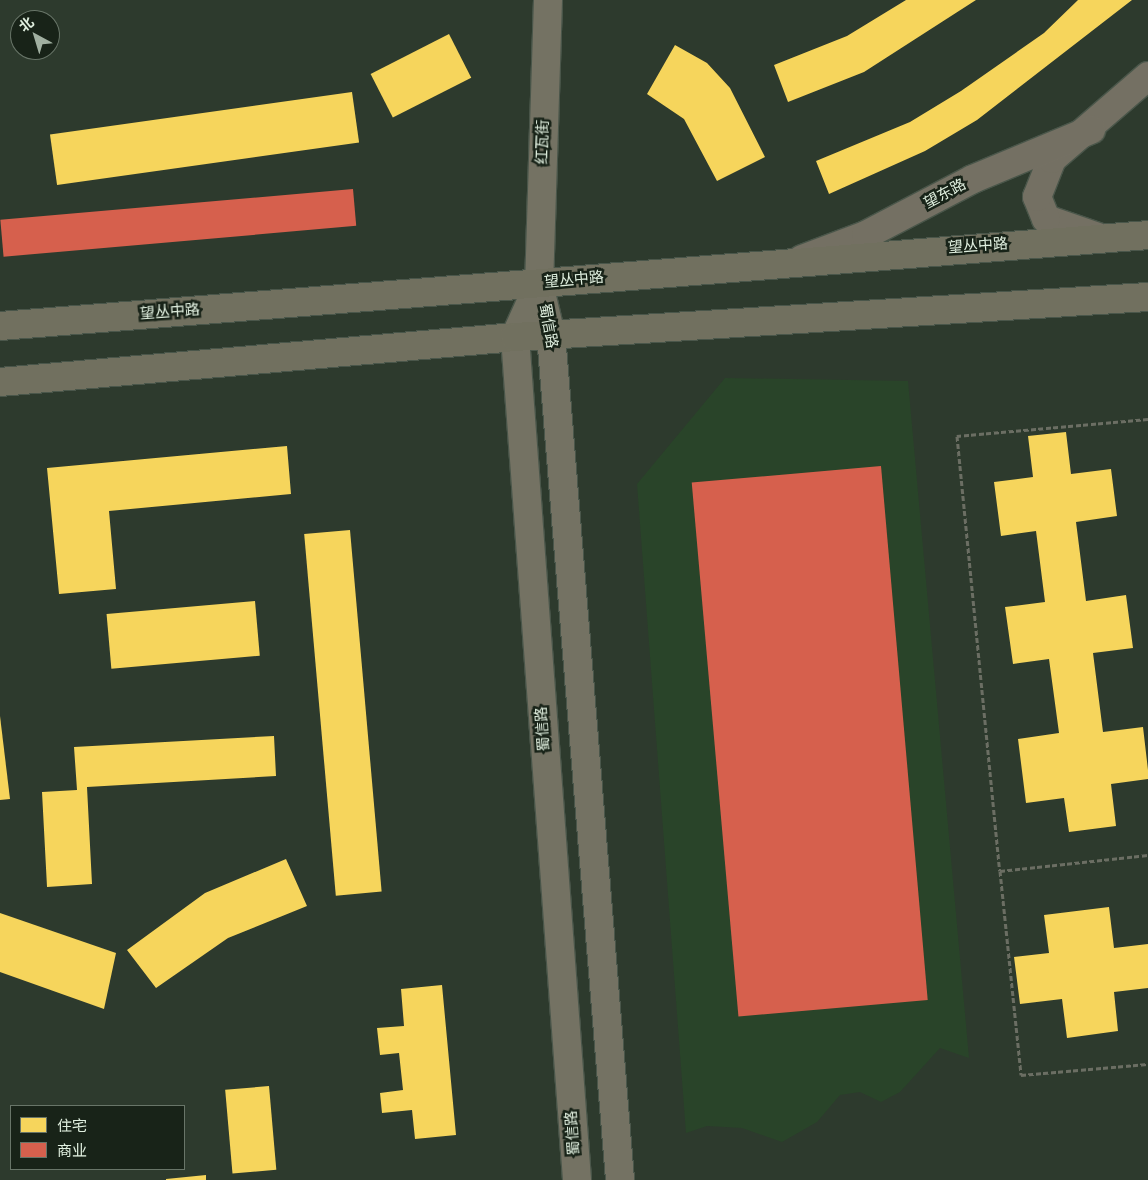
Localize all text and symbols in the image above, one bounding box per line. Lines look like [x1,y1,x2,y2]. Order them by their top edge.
north arrow [10,10,60,60]
text: 北 [15,13,37,36]
street label: 红瓦街 [533,119,553,165]
street label: 望东路 [921,175,969,213]
street label: 望丛中路 [947,235,1009,257]
street label: 望丛中路 [543,268,605,292]
street label: 望丛中路 [139,301,201,323]
street label: 蜀信路 [535,302,561,350]
street label: 蜀信路 [532,706,554,752]
legend [10,1105,185,1170]
street label: 蜀信路 [562,1110,584,1156]
text: 住宅 [57,1117,87,1135]
text: 商业 [57,1142,87,1160]

